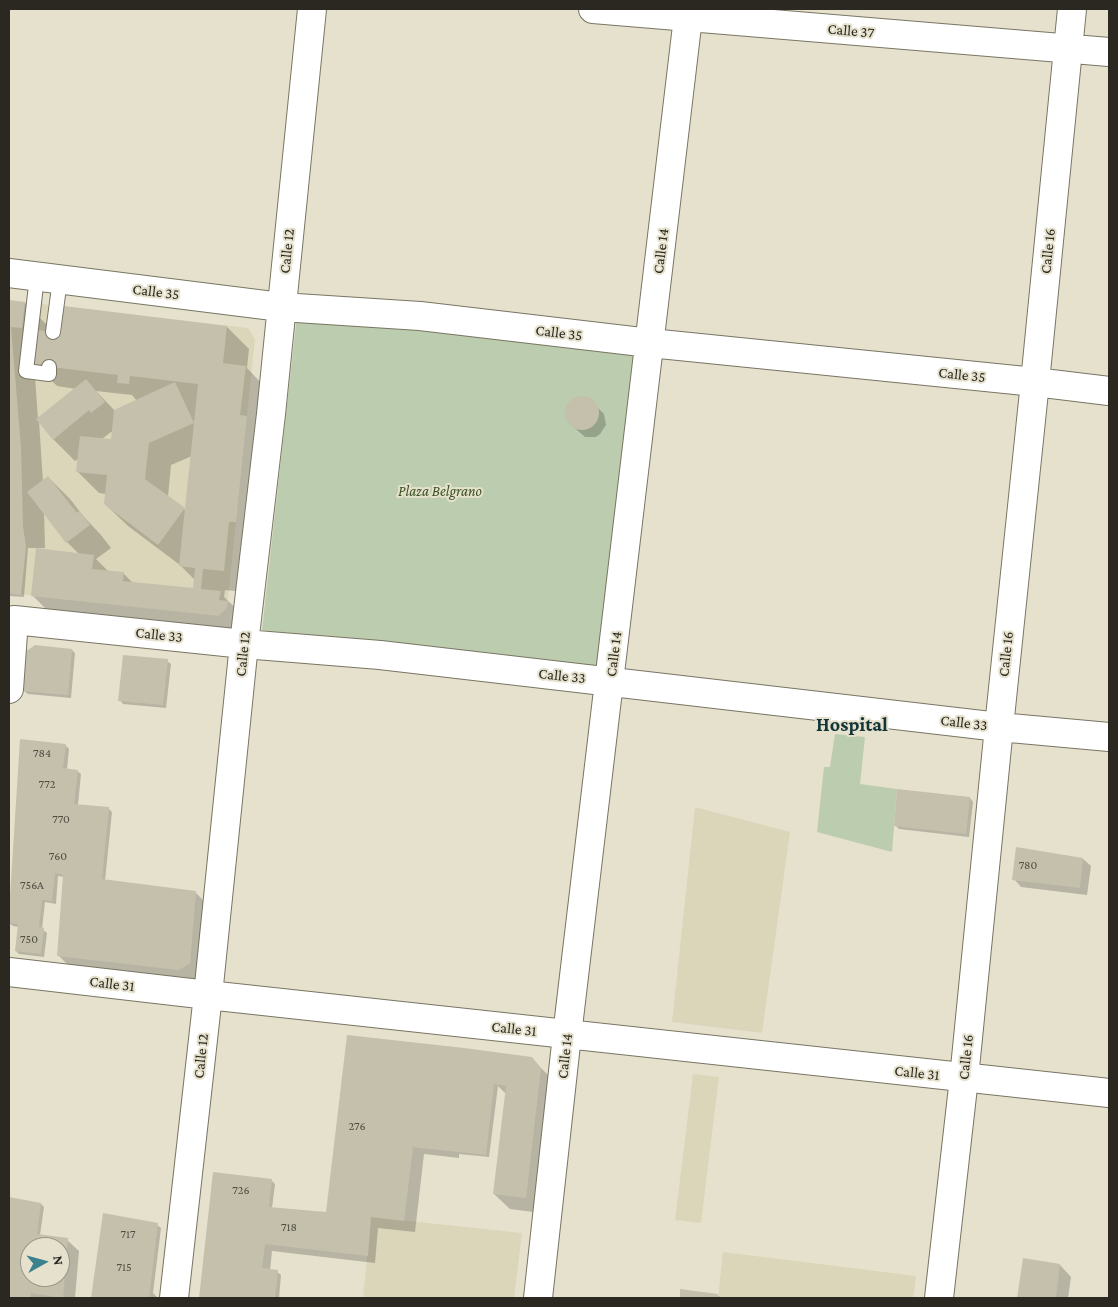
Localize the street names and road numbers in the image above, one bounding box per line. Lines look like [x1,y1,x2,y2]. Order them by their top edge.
street label: Calle 37 [827,20,875,42]
street label: Calle 14 [649,227,673,275]
street label: Calle 16 [1037,227,1059,275]
street label: Calle 12 [276,228,298,274]
street label: Calle 35 [131,280,181,304]
street label: Calle 35 [534,321,584,345]
street label: Calle 35 [938,364,986,386]
street label: Calle 33 [135,624,183,646]
street label: Calle 14 [602,630,626,678]
street label: Calle 16 [995,630,1017,678]
street label: Calle 12 [232,631,254,677]
street label: Calle 33 [538,665,586,687]
street label: Calle 33 [939,711,989,735]
street label: Calle 31 [89,972,135,996]
street label: Calle 31 [491,1018,537,1040]
street label: Calle 14 [554,1032,576,1080]
street label: Calle 12 [190,1033,212,1079]
street label: Calle 16 [955,1033,977,1081]
street label: Calle 31 [894,1062,940,1084]

